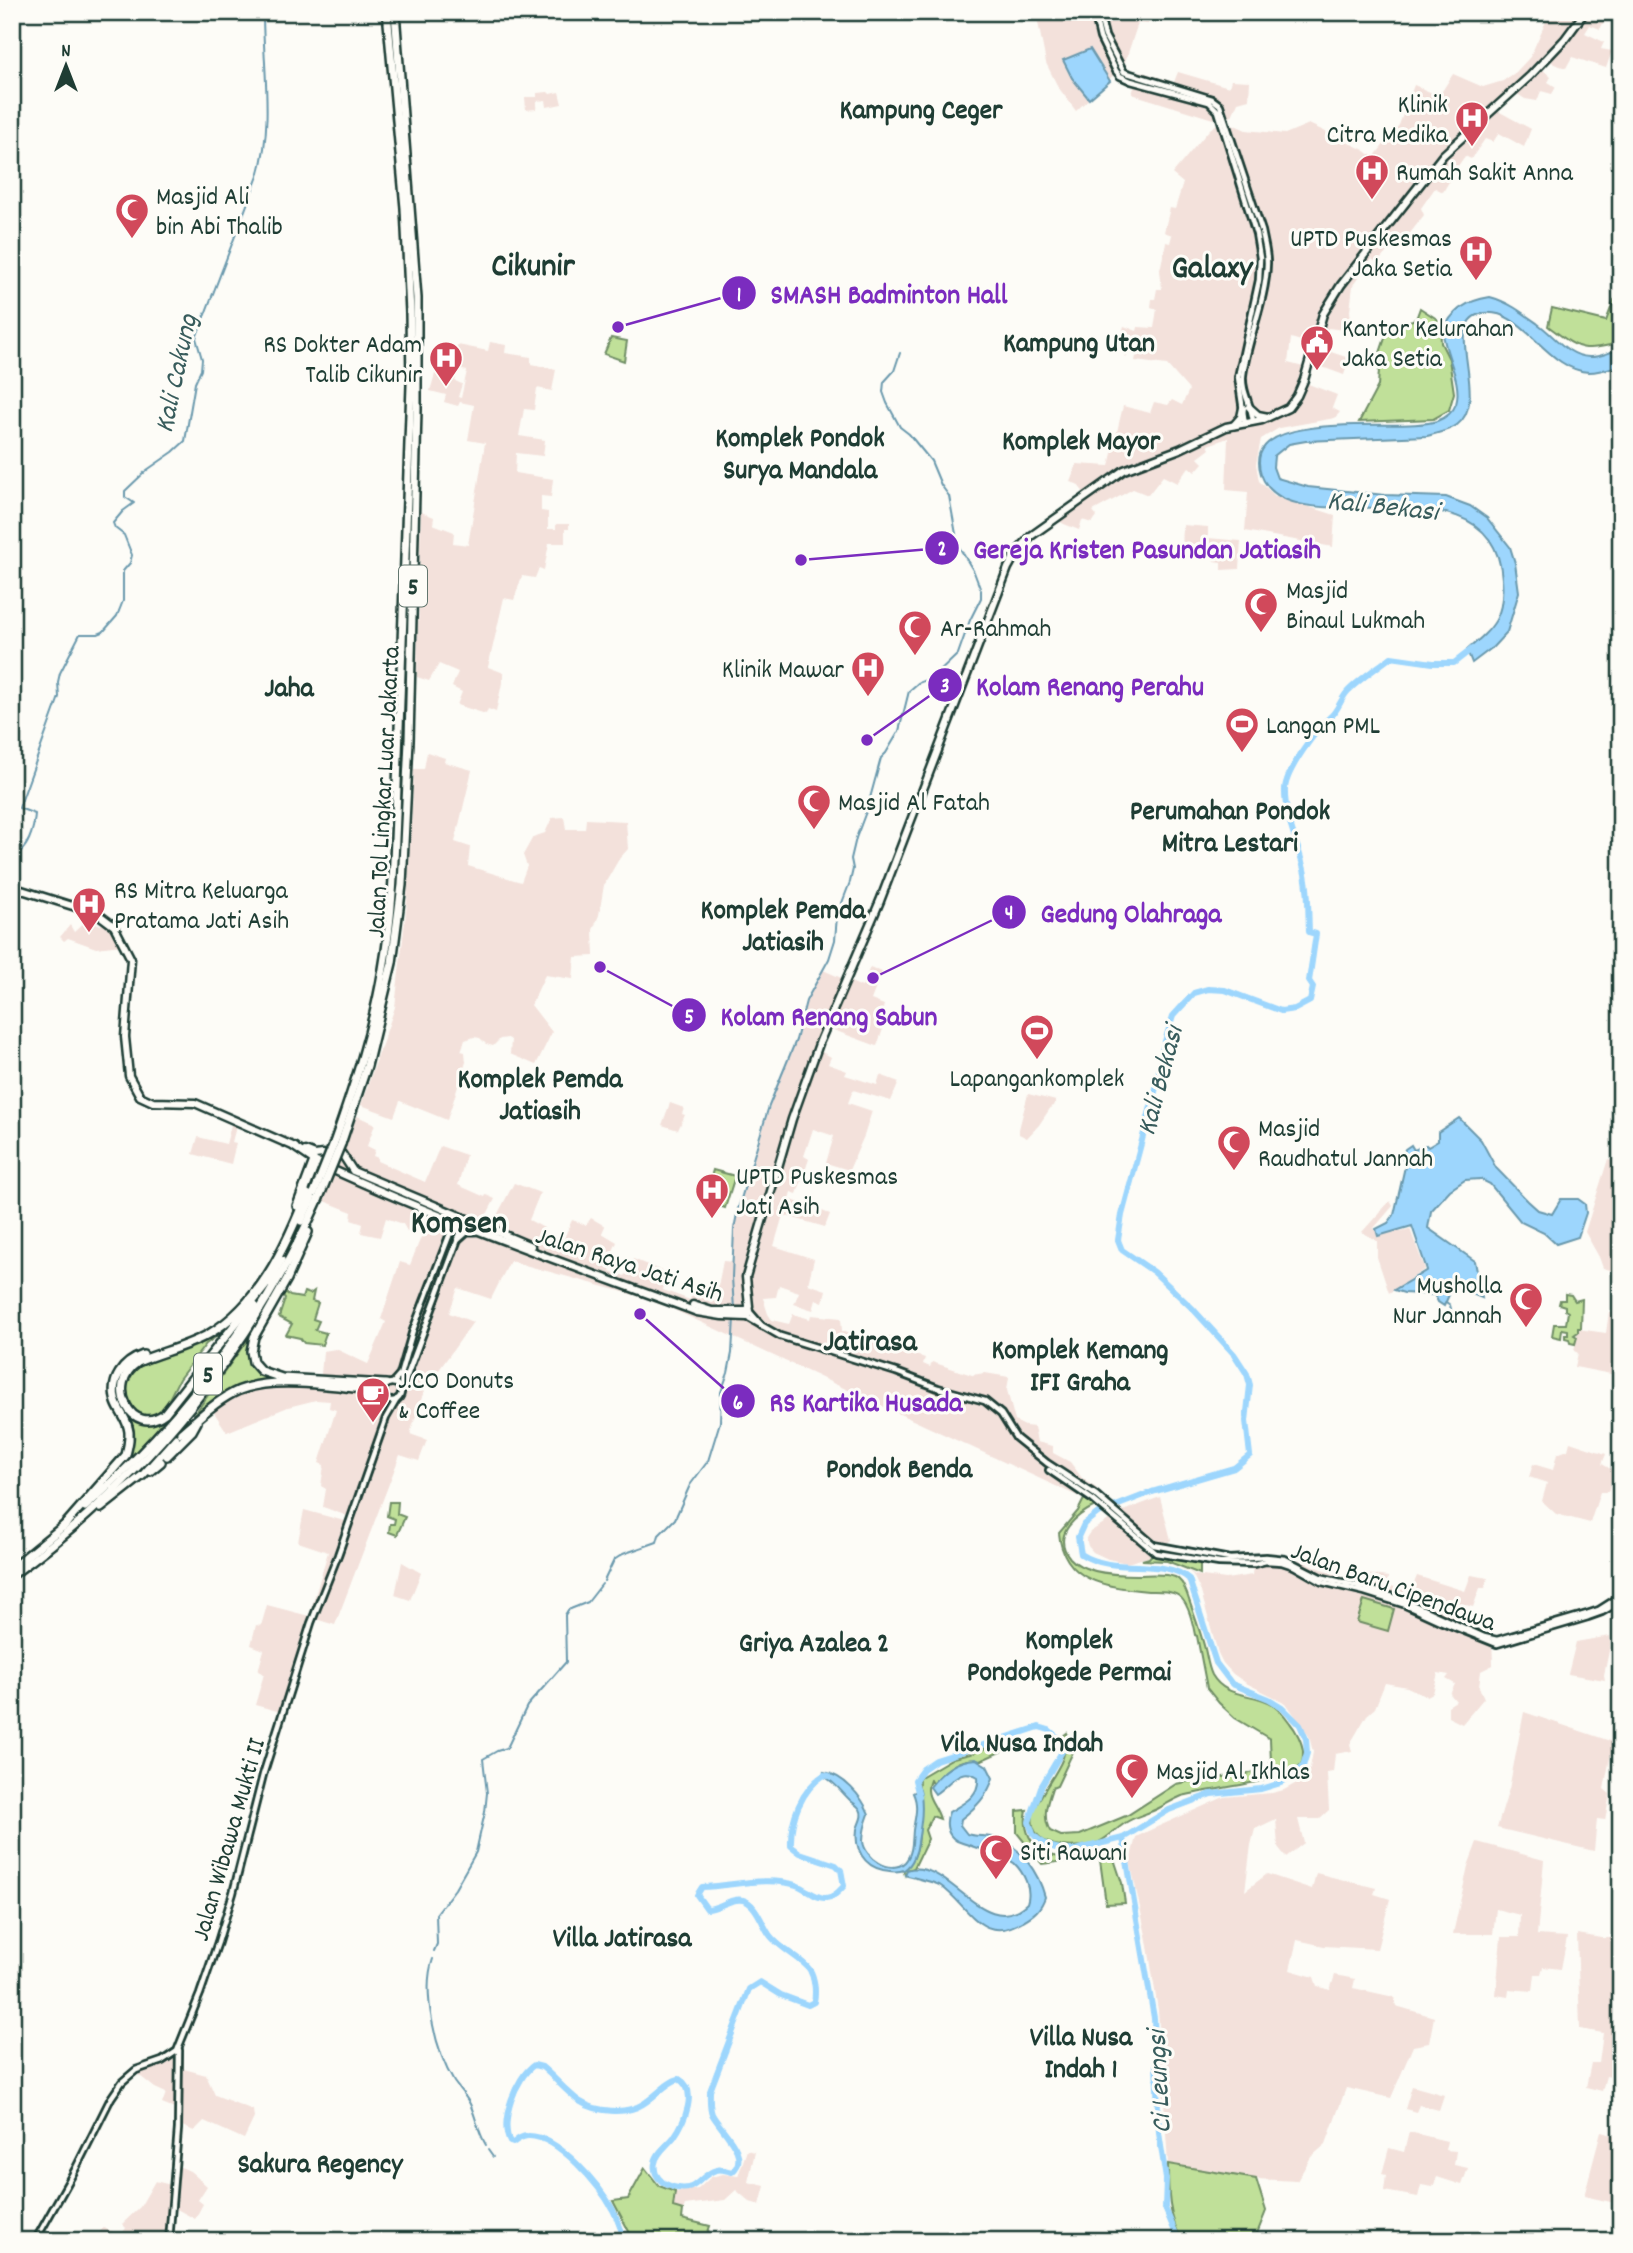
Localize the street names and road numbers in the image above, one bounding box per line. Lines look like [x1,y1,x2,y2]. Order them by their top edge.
road number: 5 [399,566,427,606]
street label: Jalan Tol Lingkar Luar Jakarta [359,644,412,939]
street label: Jalan Raya Jati Asih [530,1219,728,1314]
road number: 5 [194,1354,222,1394]
street label: Jalan Baru Cipendawa [1285,1534,1501,1643]
street label: Jalan Wibawa Mukti II [184,1734,277,1946]

